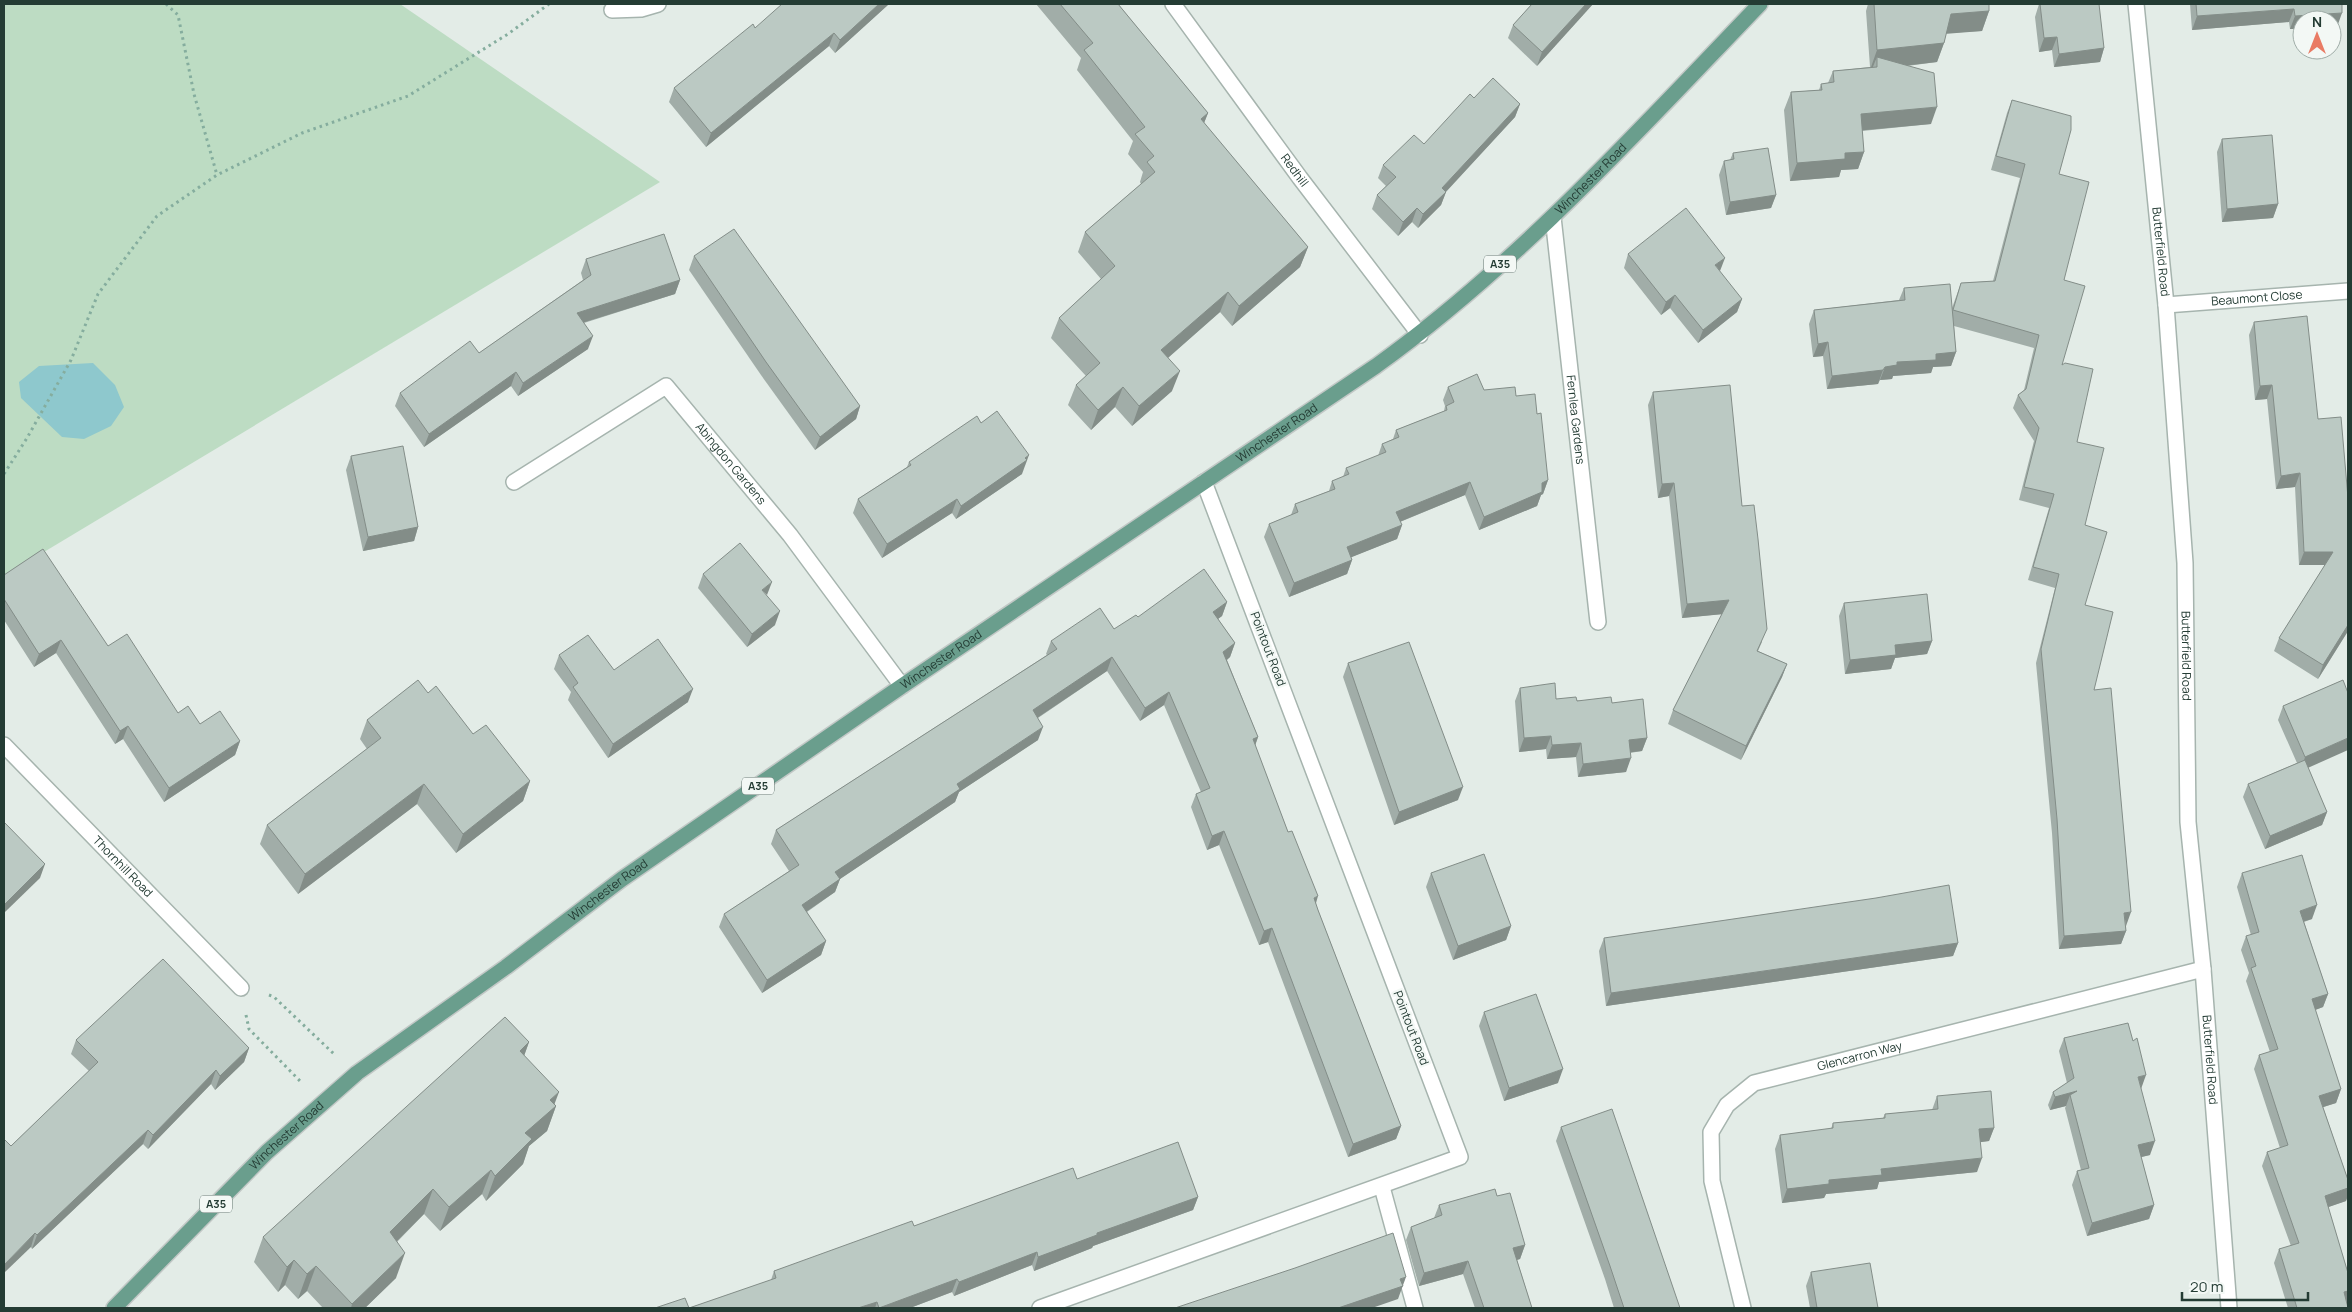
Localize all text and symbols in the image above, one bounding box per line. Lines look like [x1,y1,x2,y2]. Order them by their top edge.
north arrow [2292,10,2342,60]
text: N [2312,12,2322,31]
street label: Winchester Road [1551,139,1630,218]
street label: Redhill [1277,150,1313,190]
street label: Butterfield Road [2148,206,2174,297]
road number: A35 [1484,255,1516,272]
street label: Beaumont Close [2210,286,2303,310]
street label: Fernlea Gardens [1563,374,1589,465]
street label: Winchester Road [1232,399,1321,466]
street label: Abingdon Gardens [692,419,770,508]
street label: Pointout Road [1246,609,1291,689]
street label: Butterfield Road [2178,611,2196,701]
street label: Winchester Road [897,626,985,693]
road number: A35 [742,778,774,794]
street label: Thornhill Road [89,832,157,901]
street label: Winchester Road [565,855,651,925]
street label: Pointout Road [1389,988,1434,1068]
street label: Butterfield Road [2199,1014,2222,1105]
street label: Glencarron Way [1815,1037,1904,1075]
street label: Winchester Road [245,1097,327,1173]
road number: A35 [200,1196,232,1212]
scale bar [2182,1270,2308,1302]
text: 20 m [2190,1276,2223,1297]

